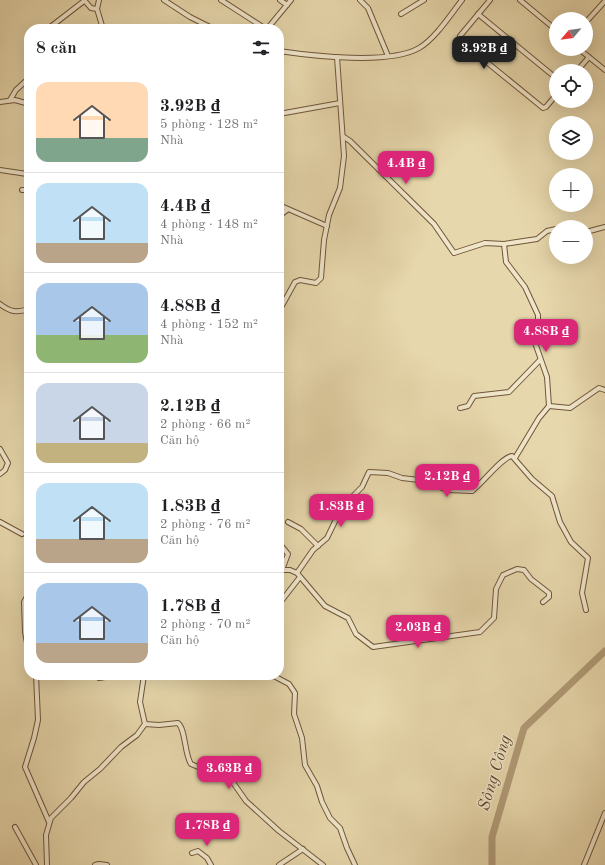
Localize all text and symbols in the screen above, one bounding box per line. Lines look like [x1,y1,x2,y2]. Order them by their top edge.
north arrow [549,12,593,56]
map controls [549,12,593,264]
pin: 3.92B ₫ [447,36,521,70]
icon: filters [250,37,272,59]
text: 8 căn [36,40,77,57]
text: 3.92B ₫ [461,42,507,55]
button: locate [549,64,593,108]
icon: home [68,98,116,146]
text: 3.92B ₫ [160,98,220,115]
button: layers [549,116,593,160]
text: 5 phòng · 128 m² [160,118,258,131]
text: Nhà [160,134,184,147]
pin: 4.4B ₫ [373,151,439,185]
text: 4.4B ₫ [387,157,425,170]
button: + [549,168,593,212]
text: 4.4B ₫ [160,198,210,215]
icon: home [68,199,116,247]
text: 4 phòng · 148 m² [160,218,258,231]
button: − [549,220,593,264]
text: Nhà [160,234,184,247]
text: 4.88B ₫ [160,298,220,315]
icon: home [68,299,116,347]
text: 4 phòng · 152 m² [160,318,258,331]
pin: 4.88B ₫ [509,319,583,353]
text: 4.88B ₫ [523,325,569,338]
text: Nhà [160,334,184,347]
text: 2.12B ₫ [160,398,220,415]
icon: home [68,399,116,447]
text: 2 phòng · 66 m² [160,418,250,431]
text: Căn hộ [160,434,199,447]
pin: 2.12B ₫ [410,464,484,498]
text: 2.12B ₫ [424,470,470,483]
pin: 1.83B ₫ [304,494,378,528]
text: 1.83B ₫ [160,498,220,515]
icon: home [68,499,116,547]
text: 1.83B ₫ [318,500,364,513]
text: 2 phòng · 76 m² [160,518,250,531]
text: Căn hộ [160,534,199,547]
text: 1.78B ₫ [160,598,220,615]
icon: home [68,599,116,647]
pin: 2.03B ₫ [381,615,455,649]
text: 2 phòng · 70 m² [160,618,250,631]
text: 2.03B ₫ [395,621,441,634]
text: Căn hộ [160,634,199,647]
water label: Sông Công [475,733,515,813]
pin: 3.63B ₫ [192,756,266,790]
text: 3.63B ₫ [206,762,252,775]
pin: 1.78B ₫ [170,813,244,847]
text: 1.78B ₫ [184,819,230,832]

